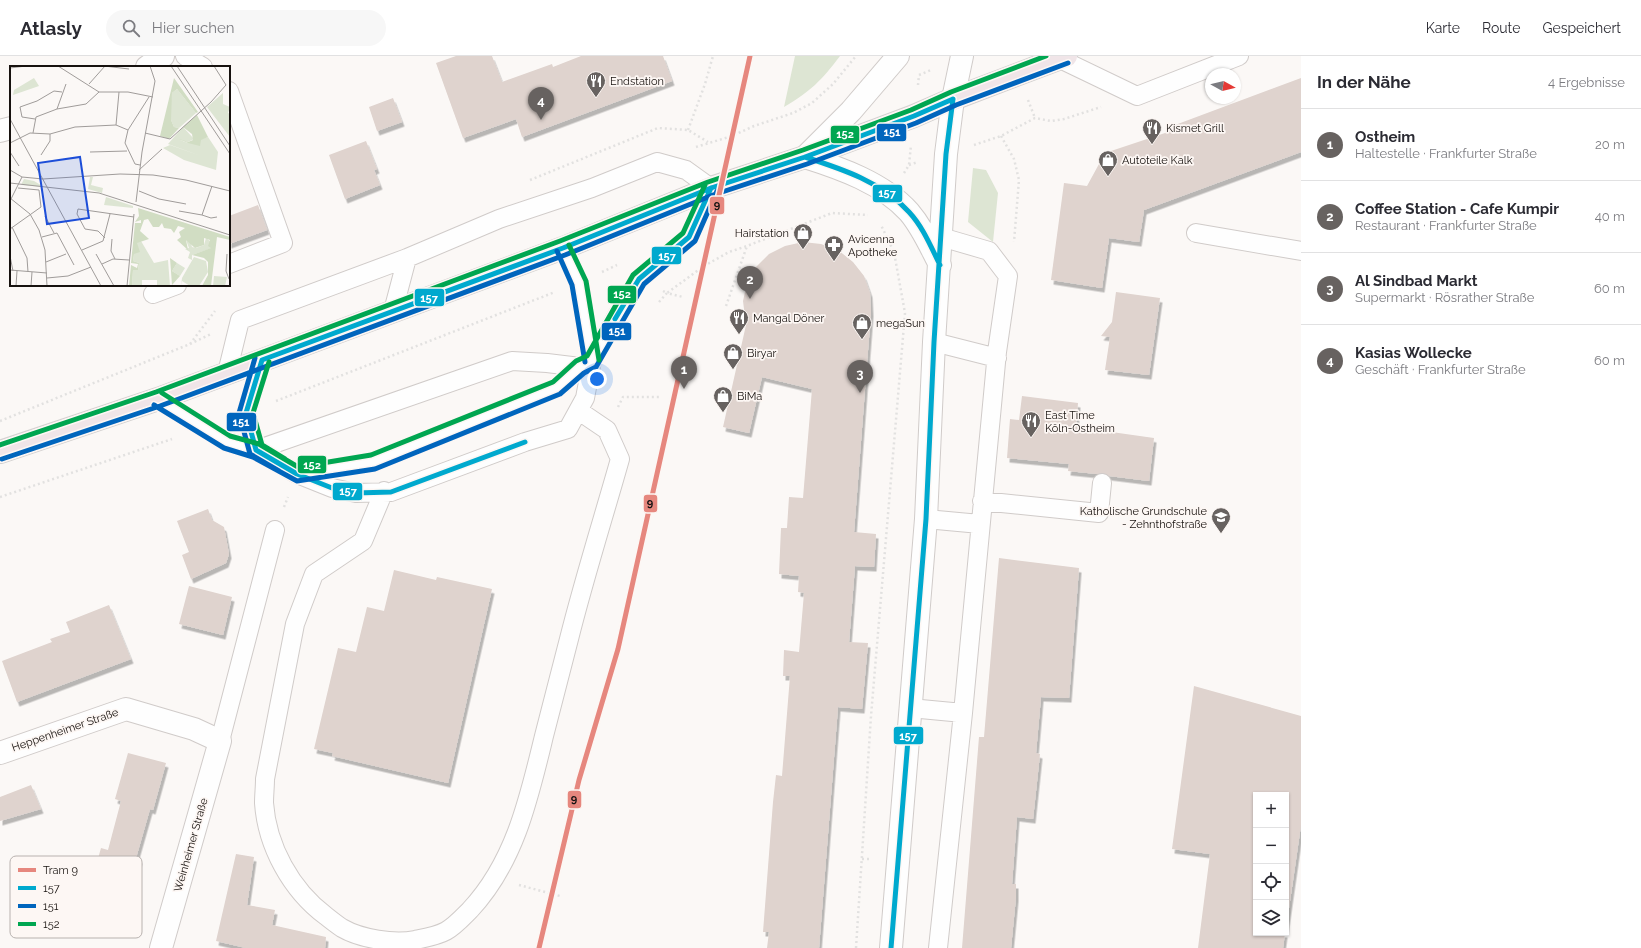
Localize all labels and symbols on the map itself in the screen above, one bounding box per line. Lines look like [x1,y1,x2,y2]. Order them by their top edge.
inset map [10,66,230,286]
north arrow [1205,68,1241,104]
restaurant icon: Endstation [585,70,607,98]
place label: Endstation [610,75,664,88]
pin: 4 [528,87,554,120]
restaurant icon: Kismet Grill [1141,117,1163,145]
place label: Kismet Grill [1166,122,1224,135]
line badge: 151 [876,123,907,142]
line badge: 152 [830,125,860,144]
text: 151 [884,126,901,139]
text: 152 [836,128,854,141]
shop icon: Autoteile Kalk [1097,149,1119,177]
place label: Autoteile Kalk [1122,154,1193,167]
line badge: 157 [872,184,903,203]
text: 157 [878,187,897,200]
line badge: 9 [709,196,725,215]
text: 9 [714,199,721,212]
shop icon: Hairstation [792,222,814,250]
place label: Hairstation [735,227,789,240]
place label: Avicenna Apotheke [848,233,898,259]
pharmacy icon: Avicenna Apotheke [823,234,845,262]
line badge: 157 [651,246,682,265]
text: 157 [658,250,677,263]
pin: 2 [737,266,763,299]
line badge: 152 [607,285,637,304]
line badge: 157 [414,288,445,307]
text: 152 [613,288,631,301]
text: 157 [420,292,439,305]
restaurant icon: Mangal Döner [728,307,750,335]
place label: Mangal Döner [753,312,825,325]
shop icon: megaSun [851,312,873,340]
place label: megaSun [876,317,925,330]
line badge: 151 [601,322,632,341]
text: 151 [609,325,626,338]
shop icon: Biryar [722,342,744,370]
place label: Biryar [747,347,776,360]
pin: 1 [671,356,697,389]
pin: 3 [847,360,873,393]
your location [587,369,607,389]
shop icon: BiMa [712,385,734,413]
place label: BiMa [737,390,762,403]
place label: East Time Köln-Ostheim [1045,409,1115,435]
restaurant icon: East Time Köln-Ostheim [1020,410,1042,438]
line badge: 151 [226,412,257,432]
text: 151 [233,416,250,429]
line badge: 152 [297,455,327,474]
text: 152 [303,459,321,472]
line badge: 157 [332,482,363,501]
text: 157 [339,485,358,498]
line badge: 9 [643,494,658,513]
text: 9 [647,497,654,510]
place label: Katholische Grundschule - Zehnthofstraße [1080,505,1208,531]
school or university icon: Katholische Grundschule - Zehnthofstraße [1210,506,1232,534]
street label: Heppenheimer Straße [10,705,120,754]
line badge: 157 [893,726,924,745]
text: 157 [899,730,918,743]
line badge: 9 [567,790,582,809]
text: 9 [571,793,578,806]
street label: Weinheimer Straße [171,796,211,893]
legend [10,856,142,938]
text: Tram 9 [43,864,78,877]
text: 157 [43,882,60,895]
text: 151 [43,900,59,913]
text: 152 [43,918,60,931]

